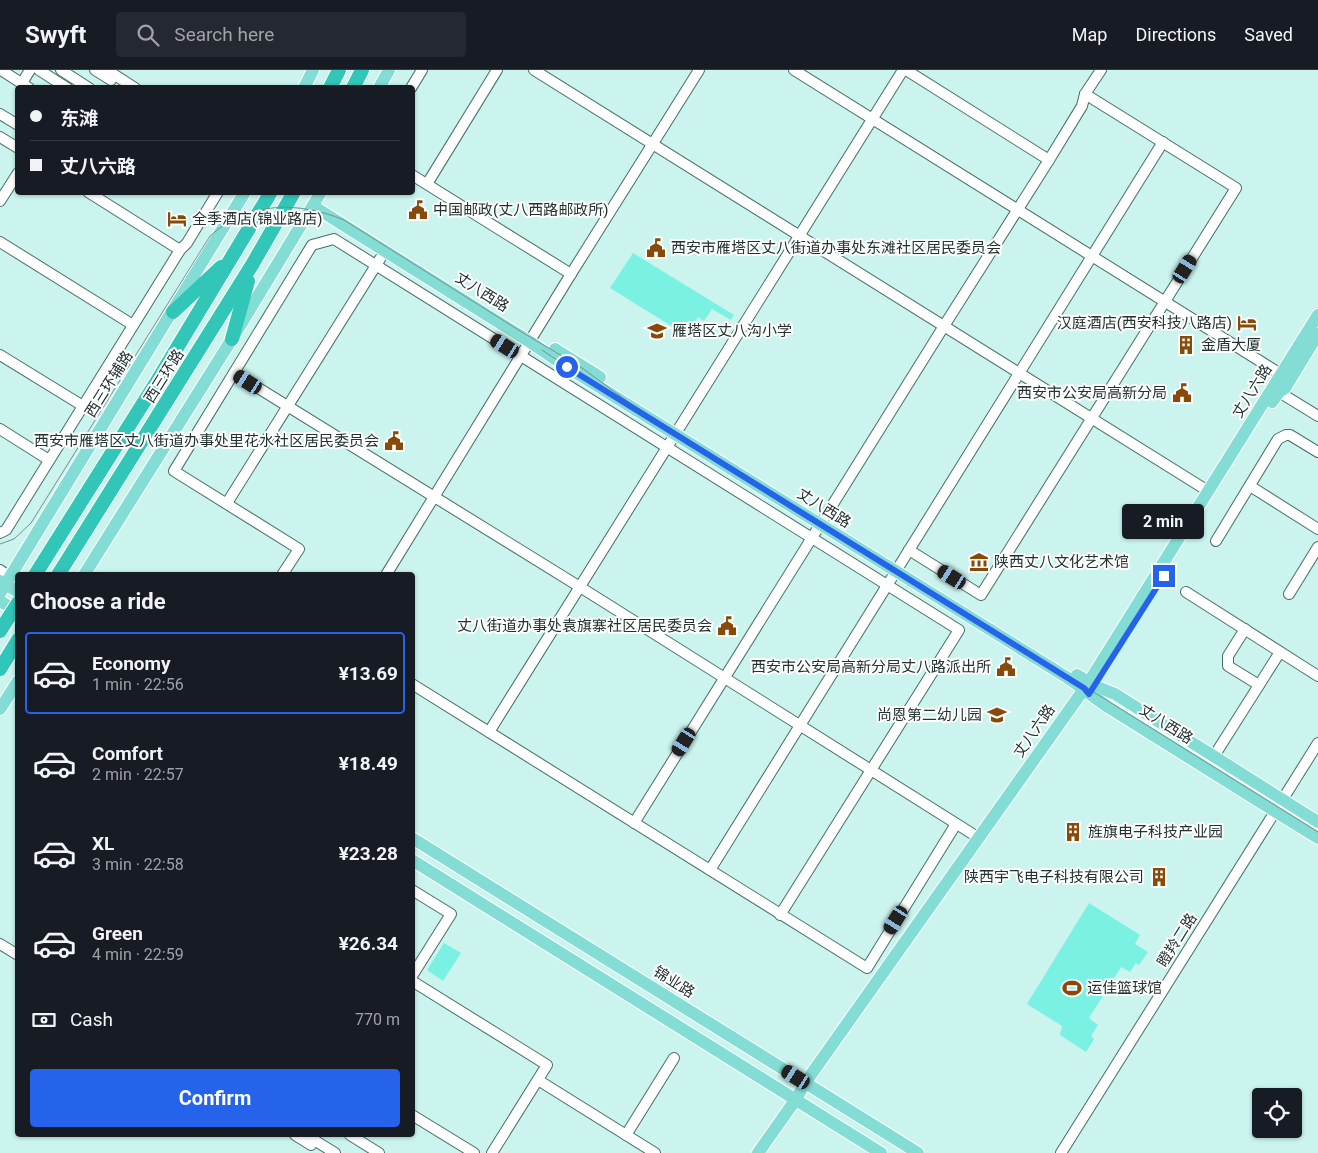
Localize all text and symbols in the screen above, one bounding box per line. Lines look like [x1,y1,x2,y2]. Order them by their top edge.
search box [116,12,466,57]
text: Swyft [25,21,86,49]
icon: search [134,21,162,49]
text: Search here [174,23,274,46]
text: Map [1072,24,1107,45]
text: Directions [1135,24,1216,45]
text: Saved [1244,24,1293,45]
text: 东滩 [60,107,98,130]
text: 丈八六路 [60,155,136,178]
public building icon: 中国邮政(丈八西路邮政所) [407,199,429,221]
place label: 中国邮政(丈八西路邮政所) [433,201,608,219]
hotel icon: 全季酒店(锦业路店) [166,208,188,230]
place label: 全季酒店(锦业路店) [192,210,322,228]
public building icon: 西安市雁塔区丈八街道办事处东滩社区居民委员会 [645,237,667,259]
place label: 西安市雁塔区丈八街道办事处东滩社区居民委员会 [671,239,1001,257]
car [1170,252,1199,286]
street label: 丈八西路 [452,268,512,316]
hotel icon: 汉庭酒店(西安科技八路店) [1236,312,1258,334]
place label: 汉庭酒店(西安科技八路店) [1057,314,1232,332]
school or university icon: 雁塔区丈八沟小学 [646,320,668,342]
place label: 雁塔区丈八沟小学 [672,322,792,340]
car [488,332,521,360]
building icon: 金盾大厦 [1175,334,1197,356]
place label: 金盾大厦 [1201,336,1261,354]
street label: 西三环路 [140,346,188,406]
street label: 西三环辅路 [81,347,137,421]
route start [556,356,578,378]
street label: 丈八六路 [1228,361,1276,421]
car [231,368,264,396]
public building icon: 西安市公安局高新分局 [1171,382,1193,404]
place label: 西安市公安局高新分局 [1017,384,1167,402]
public building icon: 西安市雁塔区丈八街道办事处里花水社区居民委员会 [383,430,405,452]
place label: 西安市雁塔区丈八街道办事处里花水社区居民委员会 [34,432,379,450]
street label: 丈八西路 [794,484,854,532]
callout: 2 min [1123,504,1205,538]
text: 2 min [1143,512,1183,531]
museum icon: 陕西丈八文化艺术馆 [968,551,990,573]
place label: 陕西丈八文化艺术馆 [994,553,1129,571]
car [935,563,968,591]
route end [1153,565,1175,587]
text: Choose a ride [30,589,166,614]
public building icon: 丈八街道办事处袁旗寨社区居民委员会 [716,615,738,637]
place label: 丈八街道办事处袁旗寨社区居民委员会 [457,617,712,635]
icon: car [32,651,77,696]
text: Economy [92,652,171,675]
public building icon: 西安市公安局高新分局丈八路派出所 [995,656,1017,678]
place label: 西安市公安局高新分局丈八路派出所 [751,658,991,676]
text: ¥13.69 [339,662,398,685]
text: 1 min · 22:56 [92,675,184,694]
street label: 丈八西路 [1136,700,1196,748]
street label: 丈八六路 [1009,701,1059,761]
school or university icon: 尚恩第二幼儿园 [986,704,1008,726]
place label: 尚恩第二幼儿园 [877,706,982,724]
car [669,725,698,759]
icon: car [32,741,77,786]
text: Comfort [92,742,163,765]
text: ¥18.49 [339,752,398,775]
text: 2 min · 22:57 [92,765,184,784]
building icon: 旌旗电子科技产业园 [1062,821,1084,843]
place label: 旌旗电子科技产业园 [1088,823,1223,841]
icon: car [32,831,77,876]
text: XL [92,832,114,855]
text: ¥23.28 [339,842,398,865]
text: 3 min · 22:58 [92,855,184,874]
building icon: 陕西宇飞电子科技有限公司 [1148,866,1170,888]
place label: 陕西宇飞电子科技有限公司 [964,868,1144,886]
car [881,903,910,937]
street label: 瞪羚二路 [1153,910,1201,970]
icon: car [32,921,77,966]
text: Green [92,922,143,945]
text: ¥26.34 [339,932,398,955]
text: 4 min · 22:59 [92,945,184,964]
street label: 锦业路 [650,962,698,1002]
sports icon: 运佳篮球馆 [1061,977,1083,999]
place label: 运佳篮球馆 [1087,979,1162,997]
icon: cash [30,1006,58,1034]
text: Cash [70,1008,113,1031]
text: 770 m [355,1010,400,1029]
car [779,1063,812,1091]
button: Confirm [30,1069,400,1127]
map controls [1252,1088,1302,1138]
button: locate [1252,1088,1302,1138]

